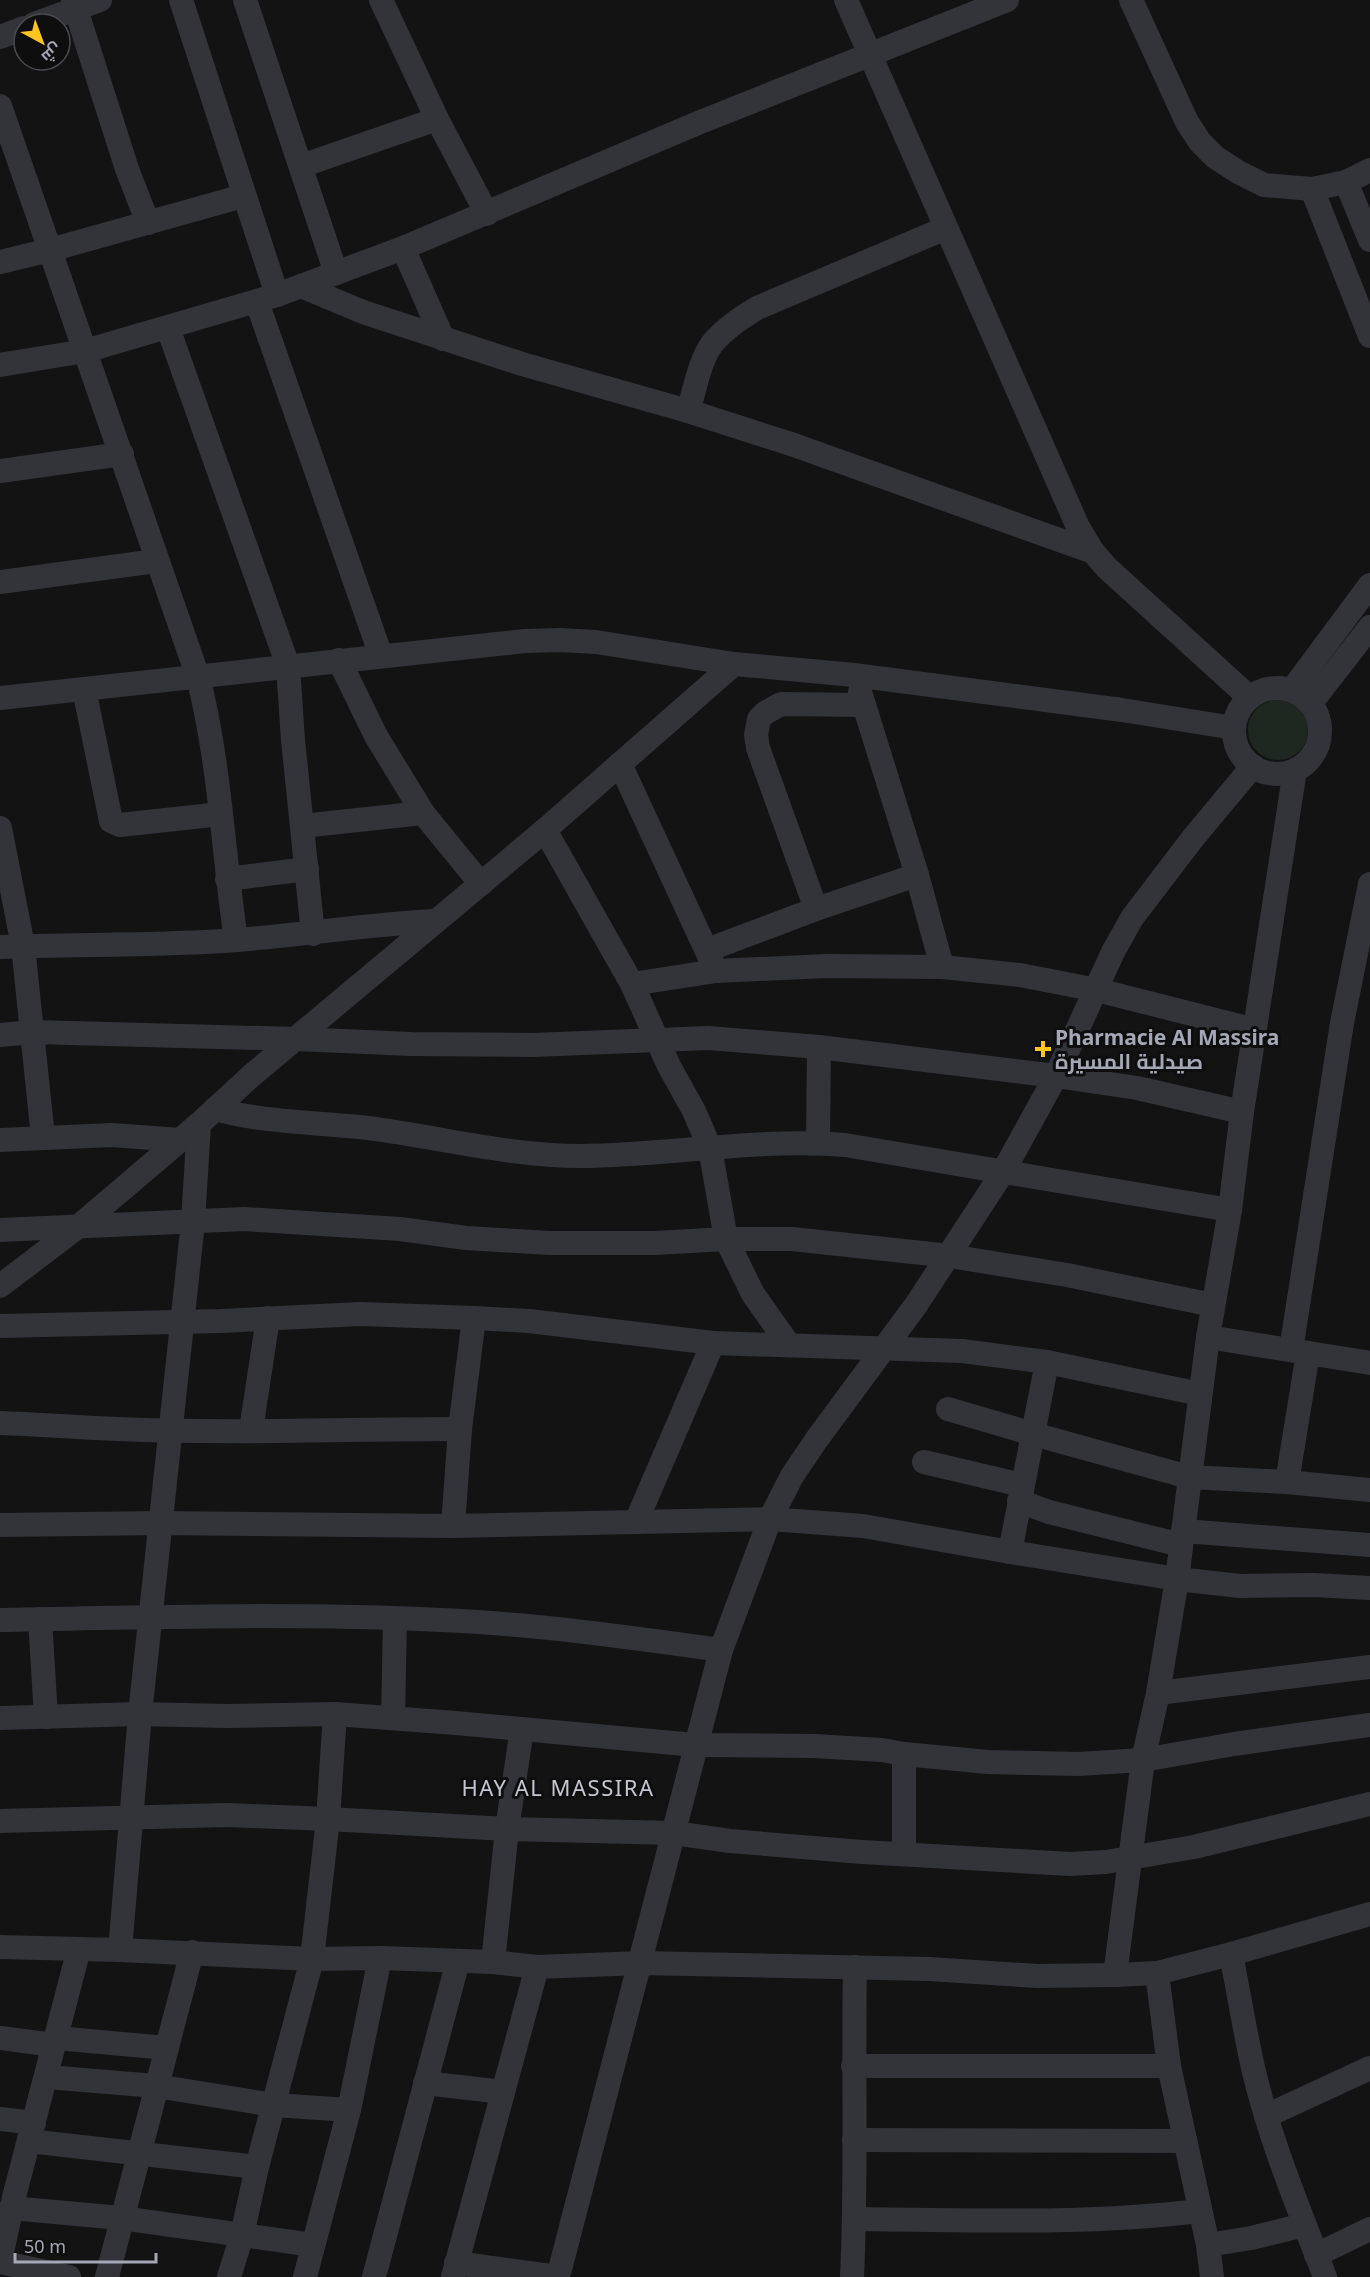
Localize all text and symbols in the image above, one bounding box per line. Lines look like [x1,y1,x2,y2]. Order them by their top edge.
north arrow [12,12,72,72]
text: ش [37,38,67,68]
place label: Pharmacie Al Massira صيدلية المسيرة [1055,1023,1279,1075]
marker: Pharmacie Al Massira صيدلية المسيرة [1036,1042,1050,1056]
district label: HAY AL MASSIRA [462,1772,654,1802]
scale bar [15,2226,156,2264]
text: 50 m [24,2234,66,2258]

